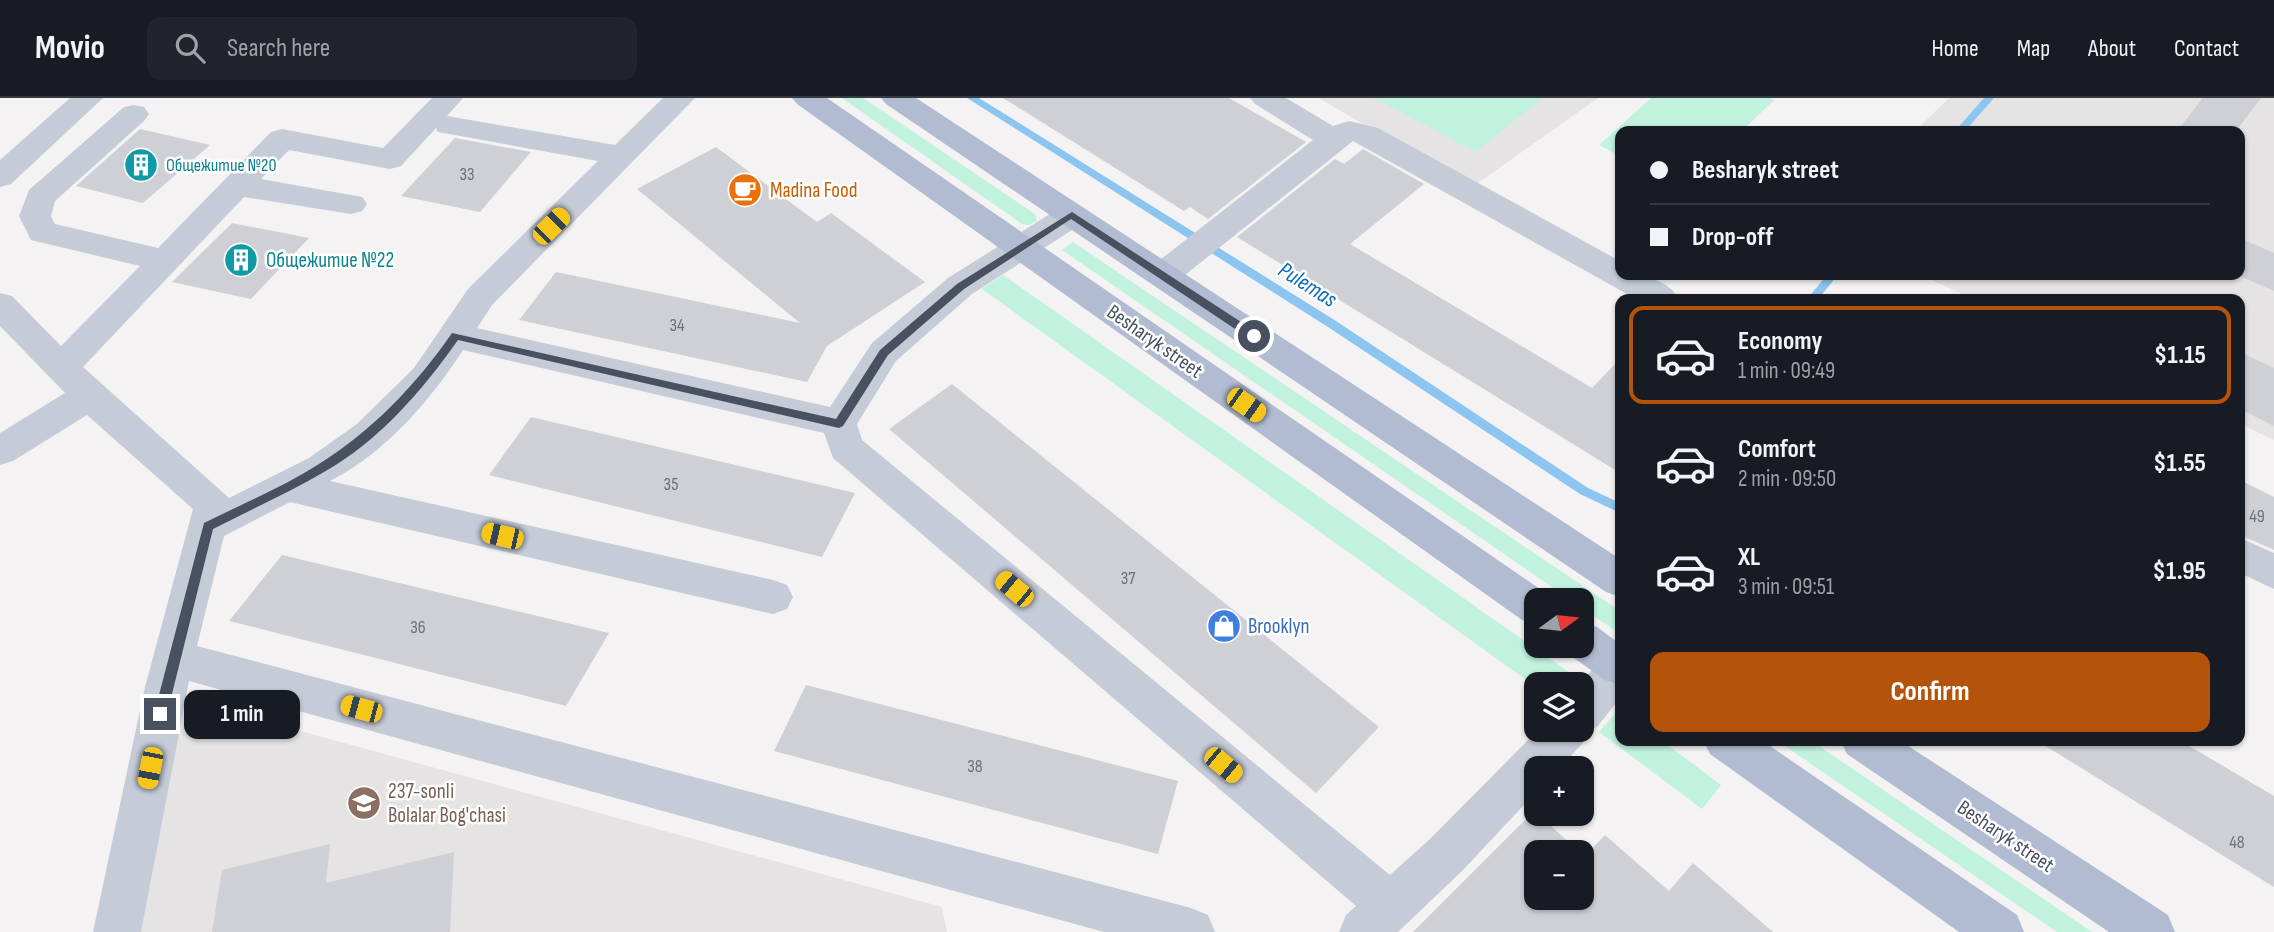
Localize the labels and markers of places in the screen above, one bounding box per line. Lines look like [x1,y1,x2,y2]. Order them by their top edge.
building icon: Общежитие №20 [122,146,160,184]
place label: Общежитие №20 [166,155,276,176]
cafe icon: Madina Food [726,171,764,209]
place label: Madina Food [770,178,858,203]
building icon: Общежитие №22 [222,241,260,279]
place label: Общежитие №22 [266,248,394,273]
shop icon: Brooklyn [1205,607,1243,645]
place label: Brooklyn [1248,614,1310,639]
place label: 237-sonli Bolalar Bog'chasi [388,779,506,828]
school or university icon: 237-sonli Bolalar Bog'chasi [345,784,383,822]

